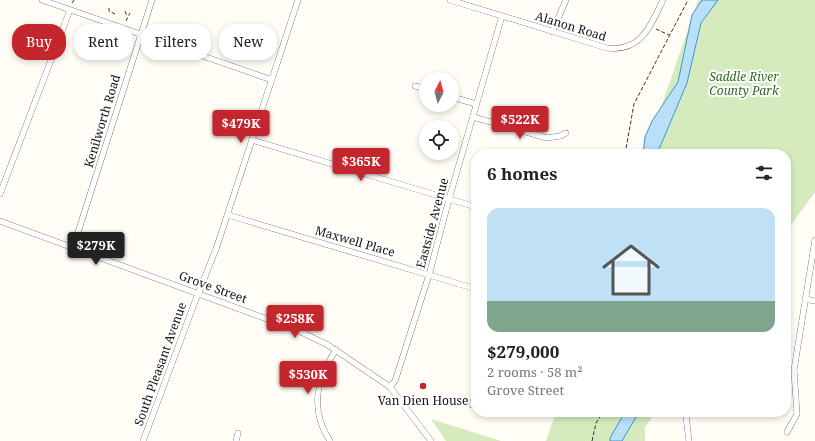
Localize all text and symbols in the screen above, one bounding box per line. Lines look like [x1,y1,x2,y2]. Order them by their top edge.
street label: Alanon Road [533,7,609,45]
chip: Buy [12,24,66,60]
chip: Rent [74,24,133,60]
chip: Filters [141,24,211,60]
chip: New [219,24,277,60]
park label: Saddle River County Park [709,68,780,99]
street label: Kenilworth Road [80,72,124,170]
north arrow [419,72,459,112]
map controls [419,72,459,160]
pin: $522K [492,106,548,140]
pin: $479K [213,110,269,144]
text: $522K [501,110,539,128]
text: $479K [222,114,260,132]
button: locate [419,120,459,160]
pin: $365K [333,148,389,182]
text: $365K [342,152,380,170]
text: 6 homes [487,162,557,185]
icon: filters [753,162,775,184]
street label: Eastside Avenue [412,176,452,270]
street label: Maxwell Place [313,221,397,261]
pin: $279K [68,232,124,266]
icon: home [595,234,667,306]
text: $279K [77,236,115,254]
street label: Grove Street [177,267,249,307]
street label: South Pleasant Avenue [130,300,190,428]
pin: $258K [267,305,323,339]
text: $258K [276,309,314,327]
text: $279,000 [487,340,559,363]
pin: $530K [280,361,336,395]
text: 2 rooms · 58 m² [487,363,582,381]
text: $530K [289,365,327,383]
marker: Van Dien House [418,381,428,391]
text: Grove Street [487,381,564,399]
place label: Van Dien House [378,392,468,409]

